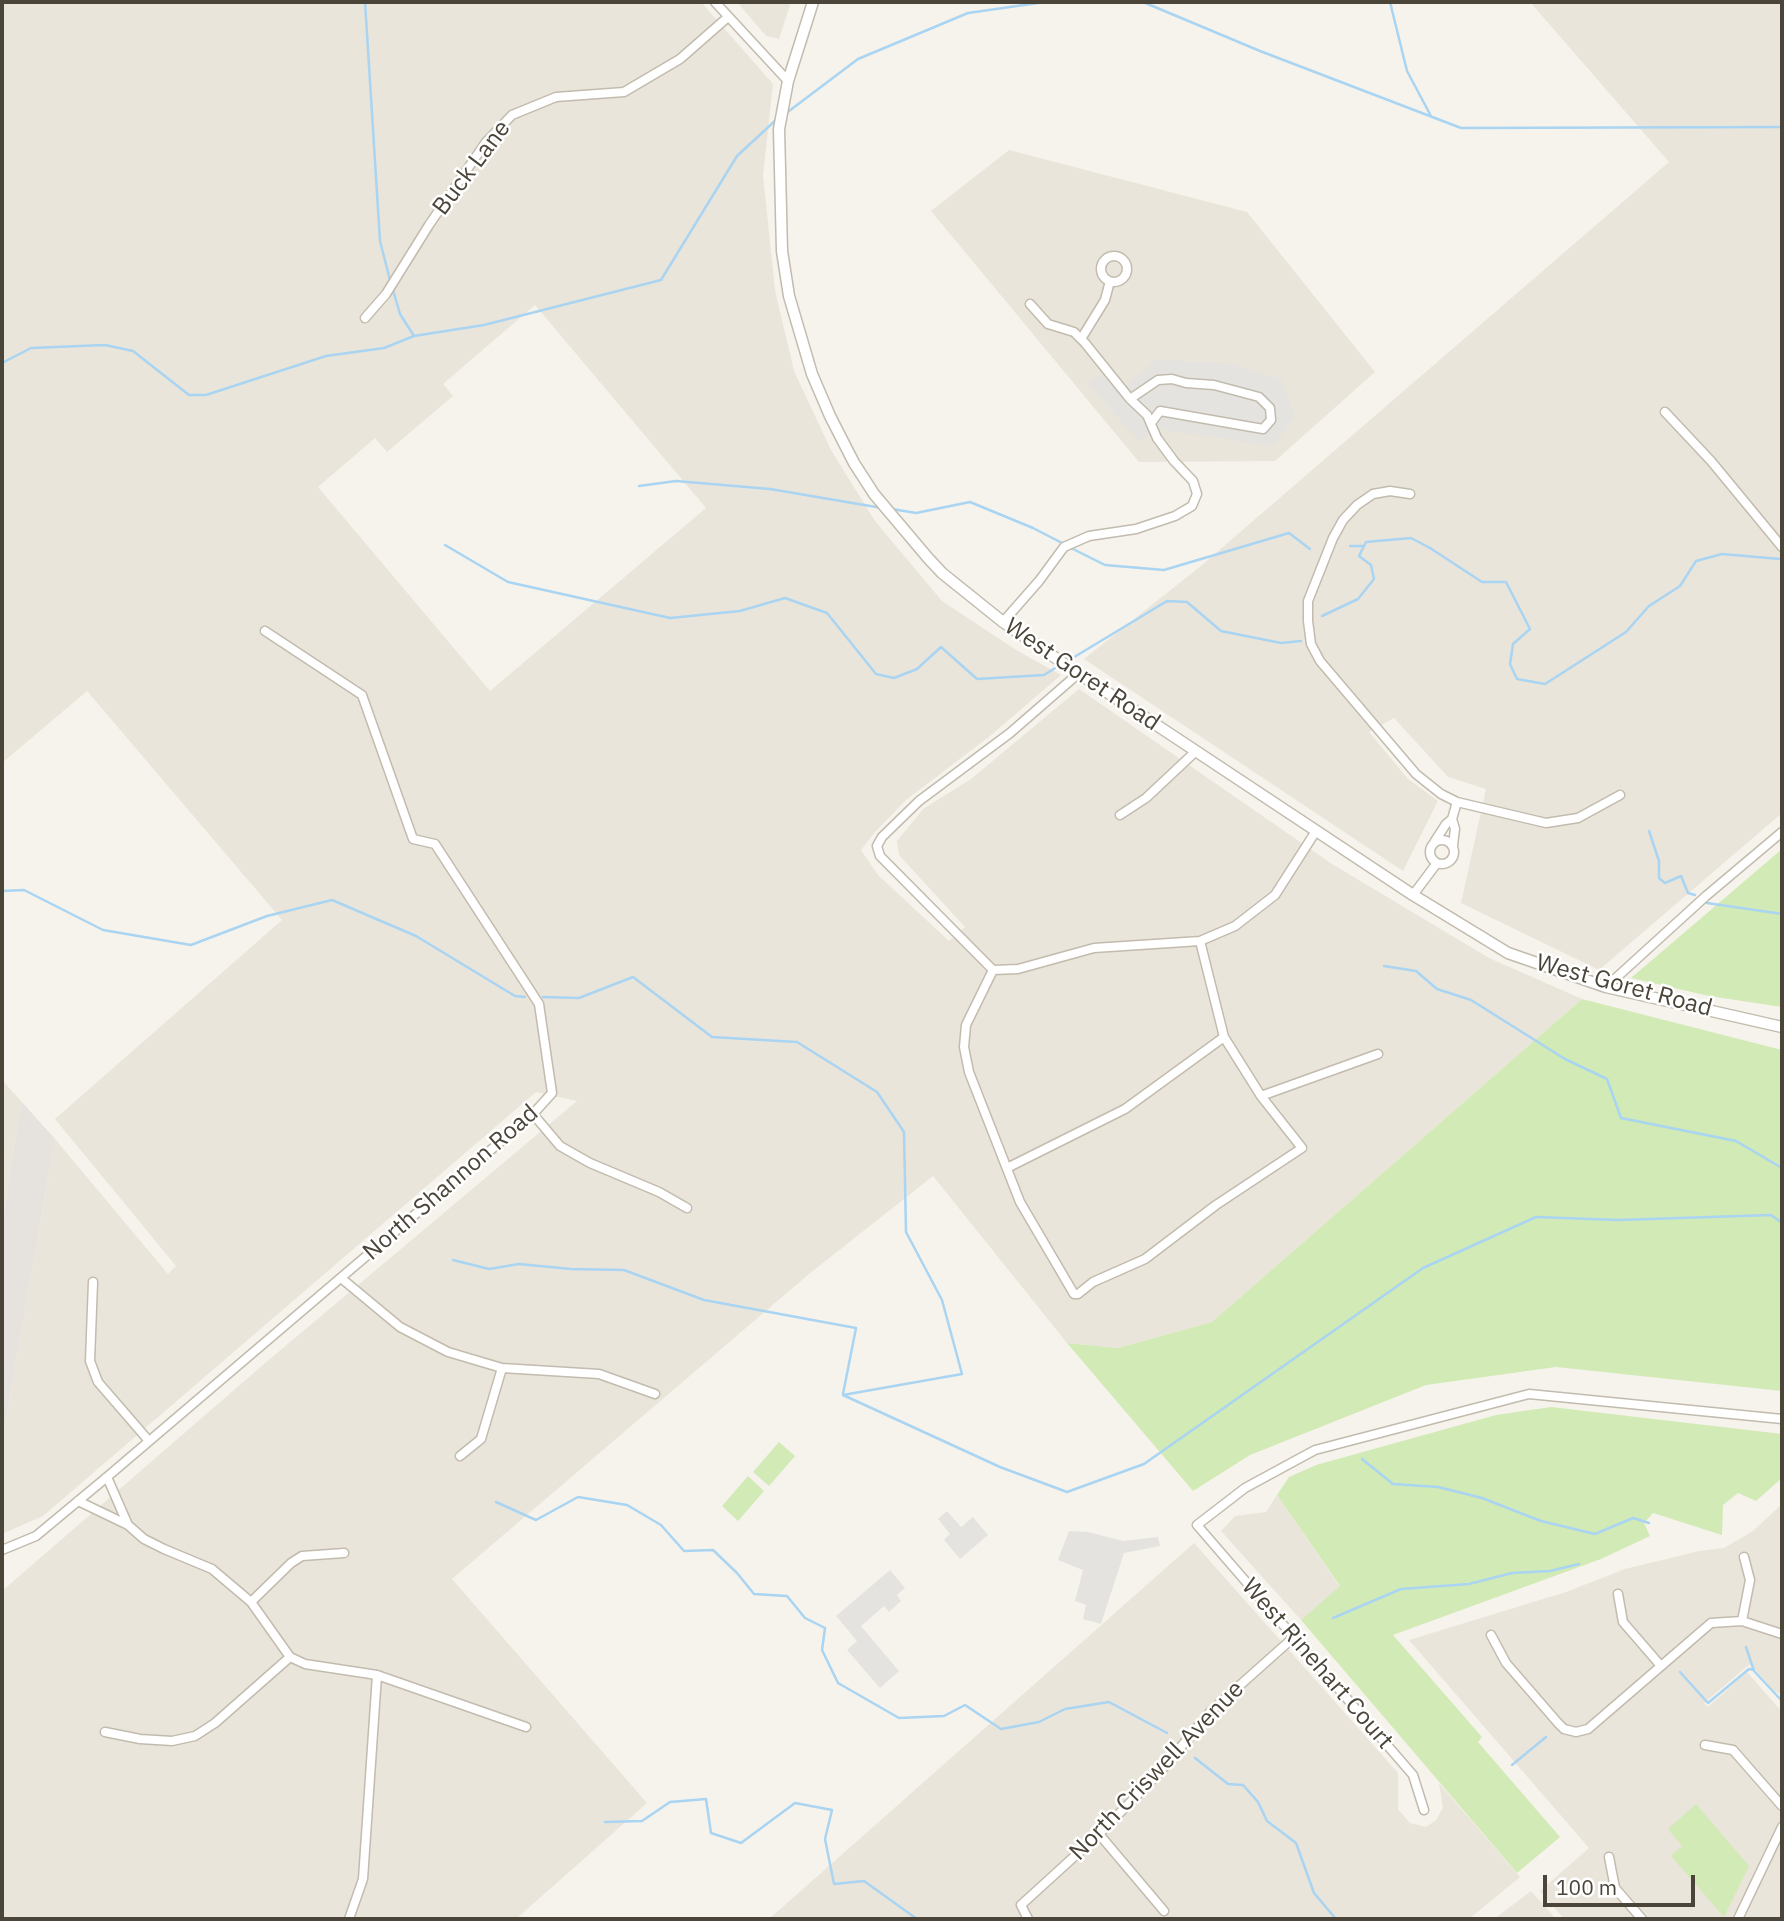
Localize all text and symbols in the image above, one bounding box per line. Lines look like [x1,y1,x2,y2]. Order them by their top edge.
street label: Buck Lane [427,115,517,221]
street label: West Goret Road [999,612,1165,738]
street label: West Goret Road [1533,949,1715,1023]
street label: North Shannon Road [358,1099,544,1267]
street label: West Rinehart Court [1235,1573,1399,1755]
street label: North Criswell Avenue [1064,1675,1250,1867]
scale bar [1546,1862,1698,1906]
text: 100 m [1556,1873,1617,1901]

